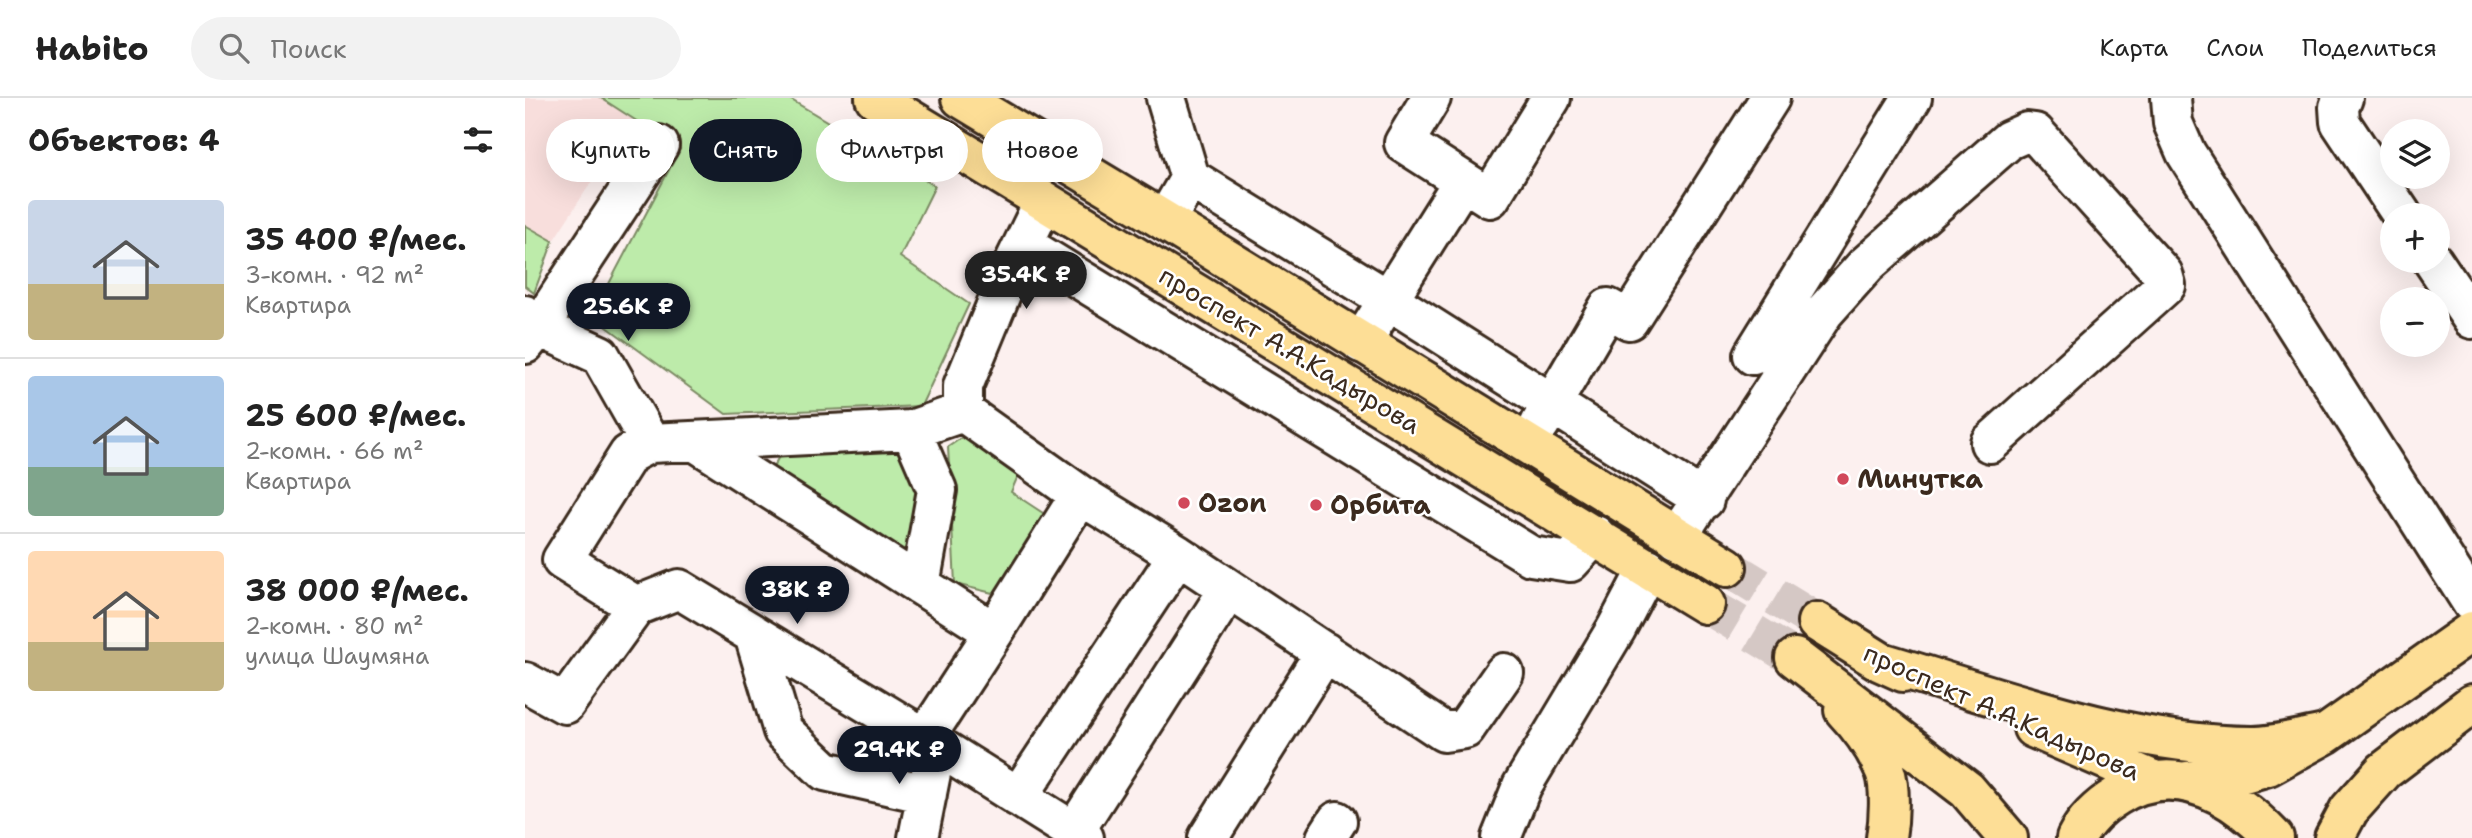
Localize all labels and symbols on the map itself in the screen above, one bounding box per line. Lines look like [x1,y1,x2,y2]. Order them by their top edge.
pin: 35.4K ₽ [961,252,1091,311]
street label: проспект А.А.Кадырова [1153,257,1428,442]
pin: 25.6K ₽ [563,284,693,343]
place label: Минутка [1857,461,1983,496]
marker: Минутка [1835,471,1851,487]
place label: Ozon [1198,485,1267,520]
place label: Орбита [1330,487,1431,522]
marker: Ozon [1176,495,1192,511]
marker: Орбита [1308,497,1324,513]
pin: 38K ₽ [748,566,846,626]
street label: проспект А.А.Кадырова [1858,635,2146,788]
pin: 29.4K ₽ [834,726,964,786]

